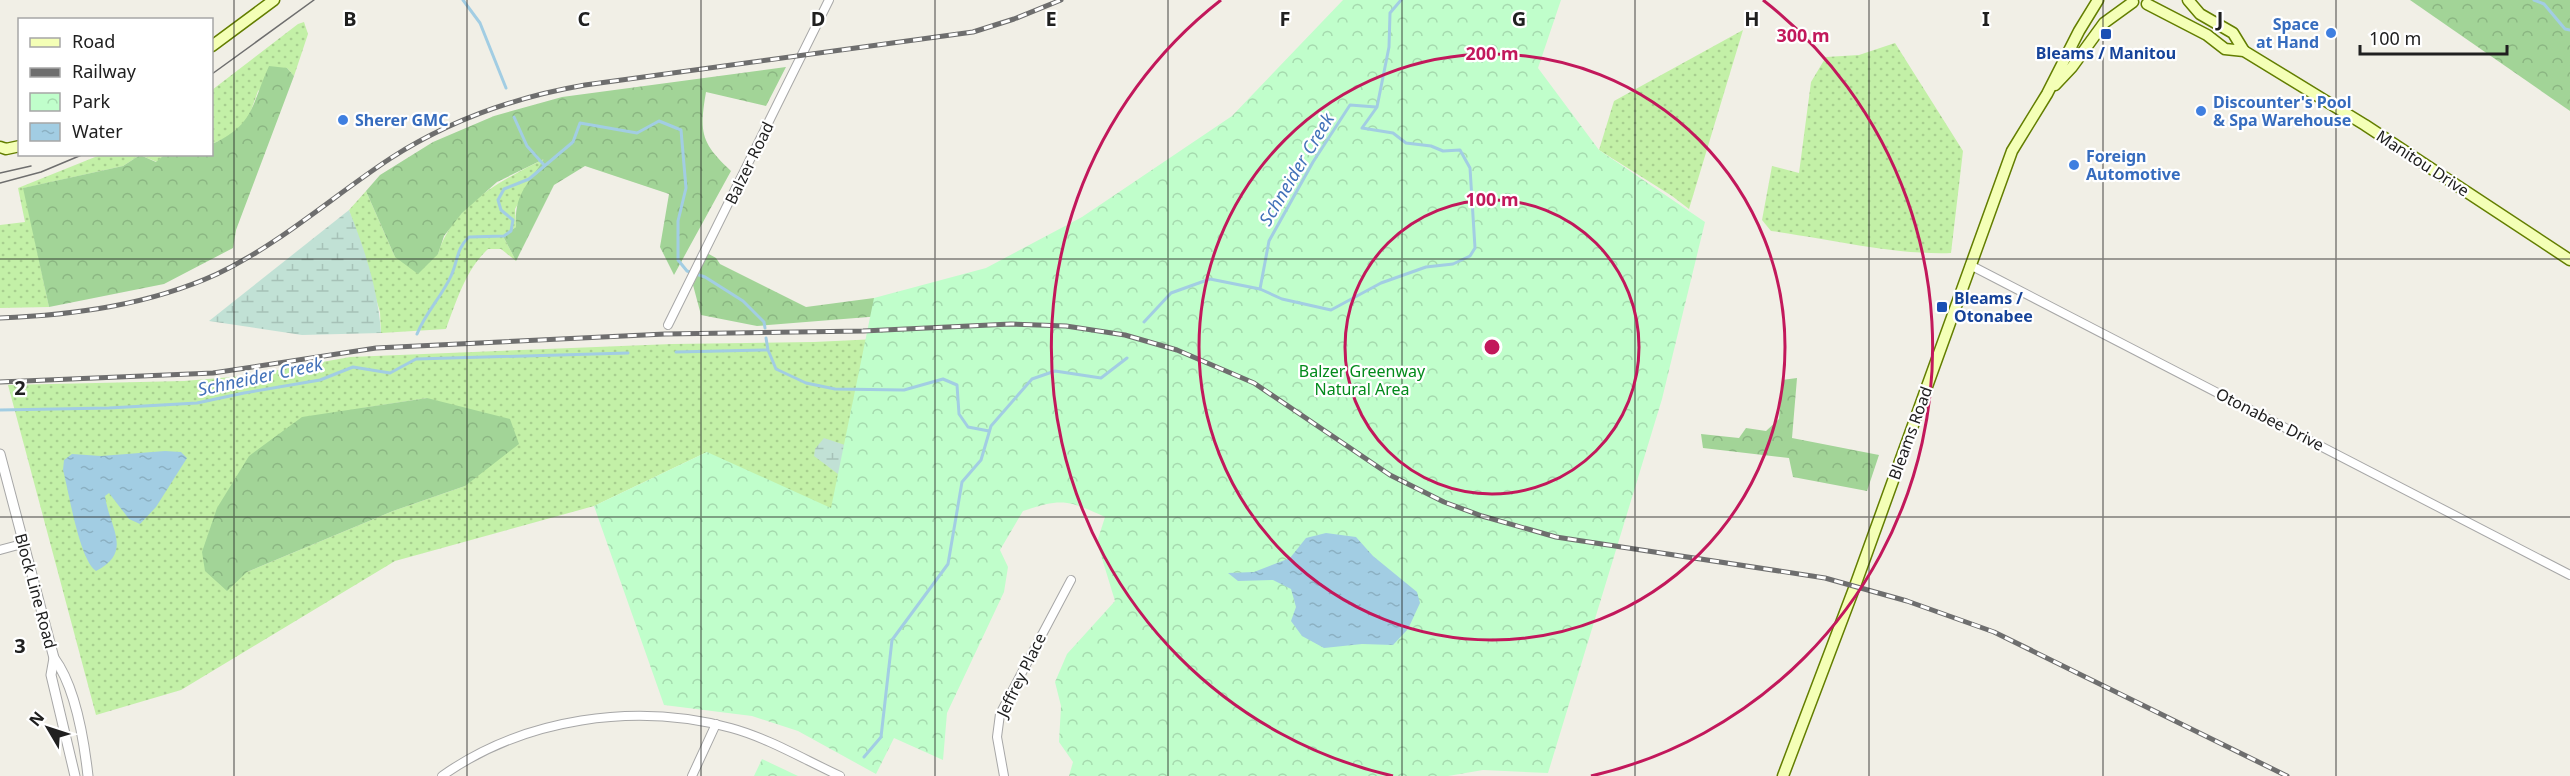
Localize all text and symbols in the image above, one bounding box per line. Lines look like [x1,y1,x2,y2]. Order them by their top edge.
text: B [343,5,357,32]
text: C [578,5,591,32]
text: D [811,5,825,32]
text: E [1045,5,1057,32]
text: F [1280,5,1290,32]
text: G [1512,5,1526,32]
text: H [1744,5,1760,32]
text: I [1982,5,1990,32]
text: J [2215,5,2223,32]
place label: Space at Hand [2256,13,2319,53]
legend [18,18,213,156]
scale bar [2360,18,2507,56]
text: 300 m [1776,23,1830,47]
marker: Space at Hand [2324,26,2338,40]
text: 100 m [2369,26,2421,50]
marker: Bleams / Manitou [2099,27,2113,41]
text: Road [72,29,115,53]
text: 200 m [1465,41,1519,65]
place label: Bleams / Manitou [2036,42,2176,64]
text: Railway [72,59,137,83]
text: Park [72,89,110,113]
place label: Discounter's Pool & Spa Warehouse [2213,91,2352,131]
marker: Discounter's Pool & Spa Warehouse [2194,104,2208,118]
water label: Schneider Creek [1253,107,1340,230]
place label: Sherer GMC [355,109,448,131]
marker: Sherer GMC [336,113,350,127]
street label: Balzer Road [720,118,778,208]
text: Water [72,119,123,143]
street label: Manitou Drive [2372,125,2474,201]
place label: Foreign Automotive [2086,145,2180,185]
marker: Foreign Automotive [2067,158,2081,172]
text: 100 m [1465,187,1519,211]
place label: Bleams / Otonabee [1954,287,2033,327]
marker: Bleams / Otonabee [1935,300,1949,314]
centre of rings [1482,337,1502,357]
water label: Schneider Creek [195,351,326,401]
park label: Balzer Greenway Natural Area [1299,360,1426,400]
text: 2 [14,374,26,401]
street label: Otonabee Drive [2212,382,2328,456]
street label: Bleams Road [1883,383,1937,483]
street label: Block Line Road [10,531,62,651]
street label: Jeffrey Place [990,629,1051,723]
text: 3 [14,632,26,659]
north arrow [18,698,78,758]
text: N [24,707,49,731]

